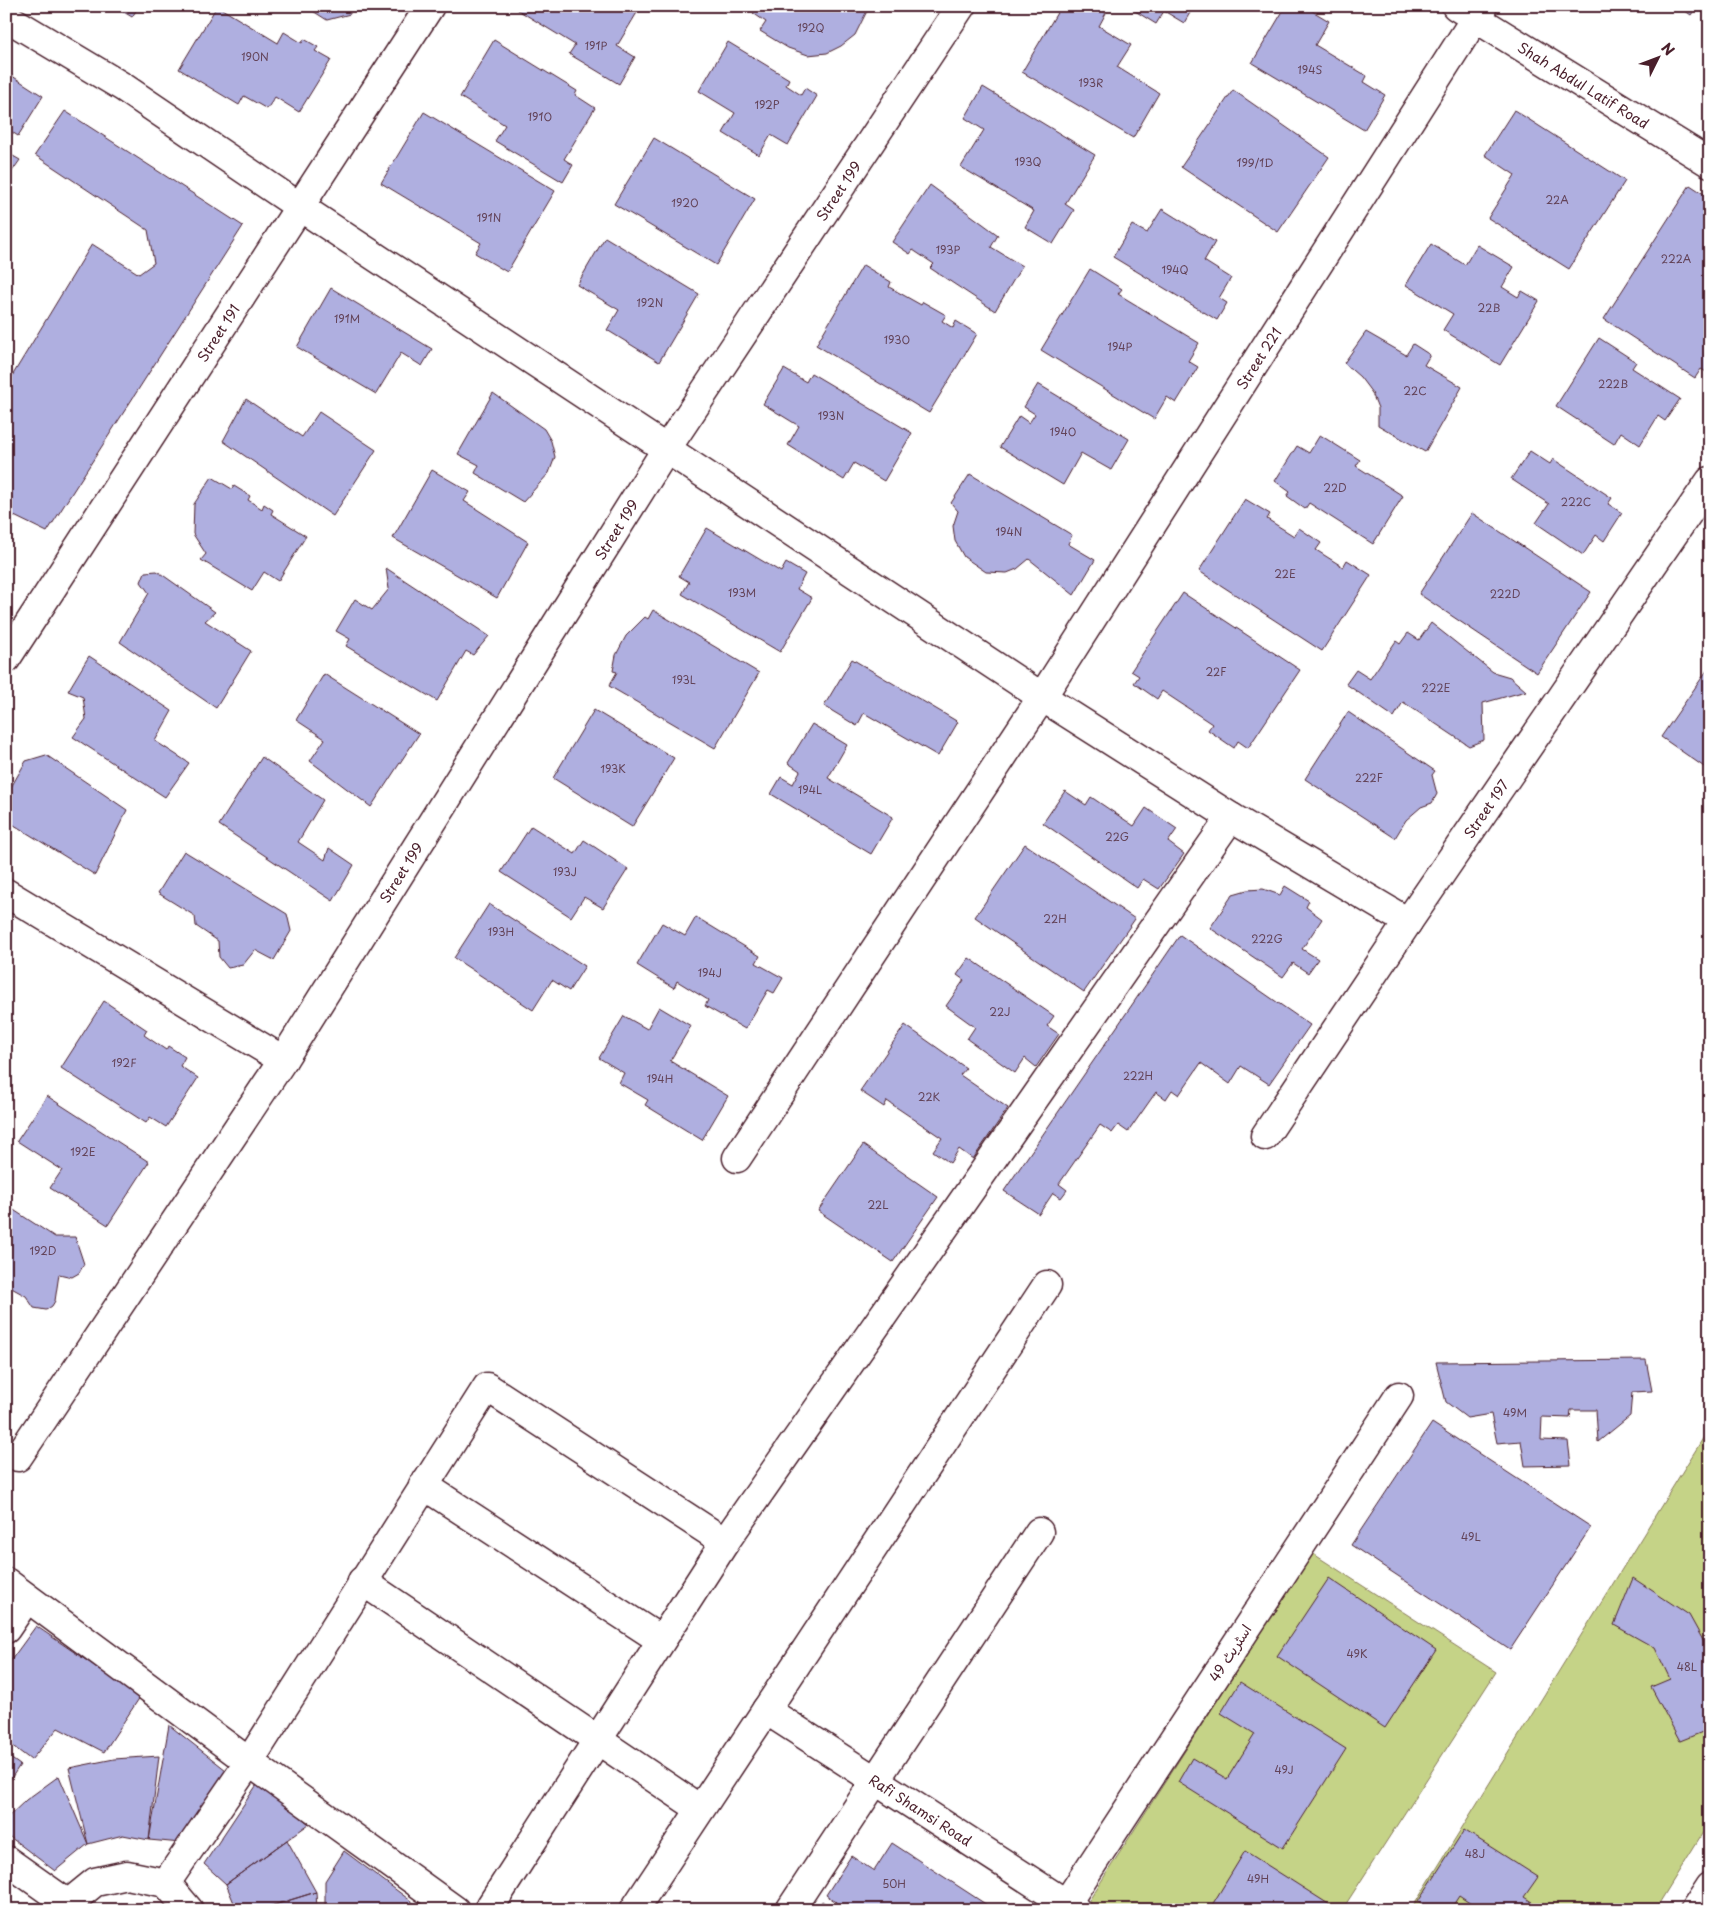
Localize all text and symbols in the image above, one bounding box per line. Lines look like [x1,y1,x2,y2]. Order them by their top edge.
house number: 192Q [797,19,825,36]
north arrow [1634,32,1684,82]
street label: Shah Abdul Latif Road [1514,36,1653,133]
house number: 191P [585,37,607,54]
text: N [1657,38,1680,60]
house number: 190N [241,48,269,65]
house number: 194S [1298,61,1323,78]
house number: 193R [1078,74,1104,91]
house number: 192P [754,96,780,113]
house number: 191O [528,108,552,125]
house number: 193Q [1015,153,1041,170]
house number: 199/1D [1237,154,1273,171]
street label: Street 199 [811,156,866,225]
house number: 22A [1545,191,1569,208]
house number: 192O [671,194,699,211]
house number: 191N [477,209,501,226]
house number: 193P [936,241,960,258]
house number: 222A [1661,250,1692,267]
house number: 194Q [1161,261,1189,278]
house number: 192N [637,294,663,311]
house number: 22B [1478,299,1500,316]
street label: Street 191 [191,300,244,366]
house number: 191M [334,310,360,327]
street label: Street 221 [1231,323,1286,393]
house number: 193O [884,331,910,348]
house number: 194P [1108,338,1133,355]
house number: 222B [1598,375,1628,392]
house number: 22C [1403,382,1427,399]
house number: 193N [818,407,844,424]
house number: 194O [1050,423,1076,440]
house number: 22D [1323,479,1347,496]
house number: 222C [1561,493,1591,510]
street label: Street 199 [589,495,643,564]
house number: 194N [996,523,1022,540]
house number: 22E [1274,565,1296,582]
house number: 193M [728,584,756,601]
house number: 222D [1490,585,1520,602]
house number: 22F [1205,663,1227,680]
house number: 193L [672,671,696,688]
house number: 222E [1422,679,1451,696]
house number: 193K [600,760,626,777]
house number: 222F [1355,769,1383,786]
street label: Street 197 [1458,775,1513,842]
house number: 194L [798,781,822,798]
house number: 22G [1105,828,1129,845]
street label: Street 199 [374,838,428,907]
house number: 193J [553,863,577,880]
house number: 22H [1043,910,1067,927]
house number: 193H [488,923,514,940]
house number: 222G [1251,930,1283,947]
house number: 194J [698,964,722,981]
house number: 22J [989,1003,1011,1020]
house number: 192F [112,1054,136,1071]
house number: 222H [1123,1067,1153,1084]
house number: 194H [647,1070,673,1087]
house number: 22K [918,1088,941,1105]
house number: 192E [70,1143,96,1160]
house number: 22L [867,1196,889,1213]
house number: 192D [29,1242,57,1259]
house number: 49M [1503,1404,1527,1421]
house number: 49L [1461,1528,1482,1545]
street label: اسٹریٹ 49 [1204,1620,1256,1686]
house number: 49K [1346,1645,1368,1662]
house number: 48L [1677,1658,1698,1675]
house number: 49J [1274,1761,1294,1778]
street label: Rafi Shamsi Road [865,1769,976,1851]
house number: 48J [1465,1845,1485,1862]
house number: 49H [1247,1870,1269,1887]
house number: 50H [882,1875,906,1892]

